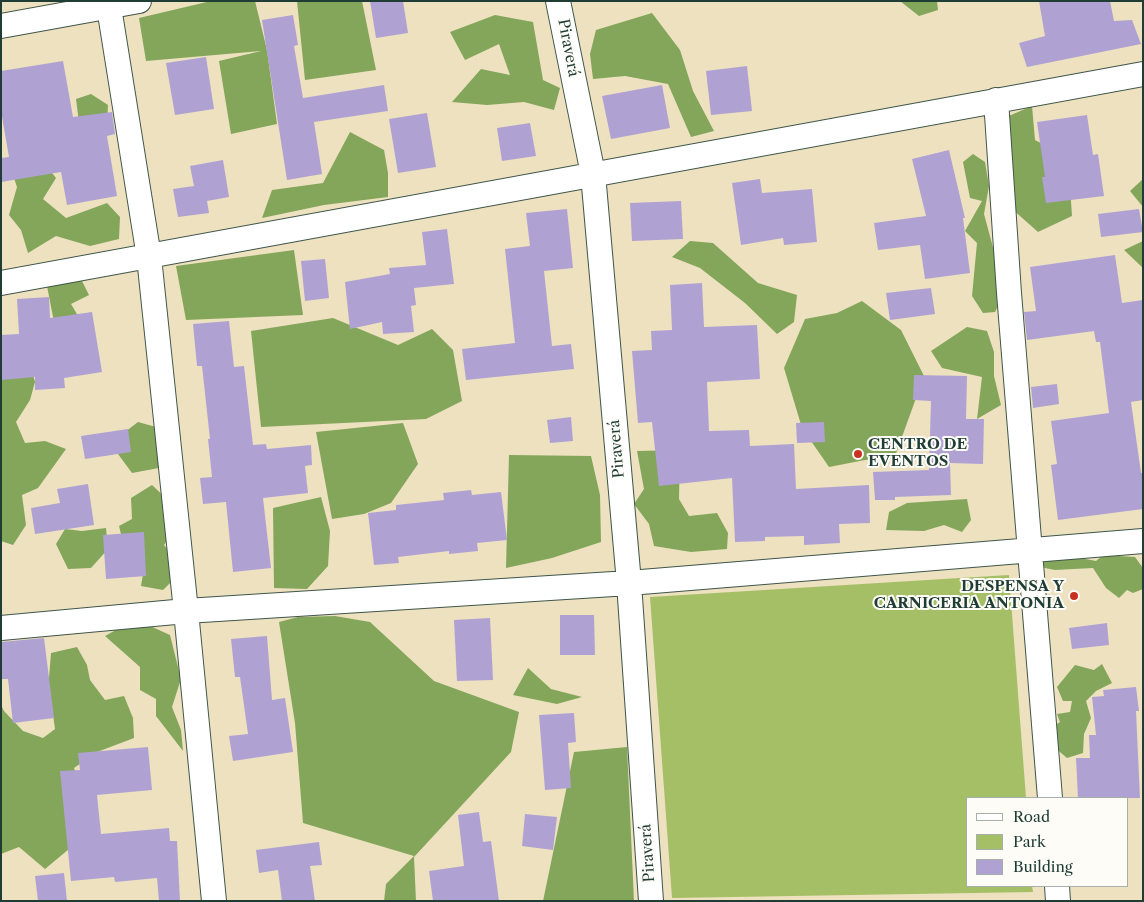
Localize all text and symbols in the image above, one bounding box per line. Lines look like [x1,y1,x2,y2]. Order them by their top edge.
street label: Piraverá [554,18,582,78]
street label: Piraverá [605,419,629,479]
place label: CENTRO DE EVENTOS [868,436,967,471]
marker: CENTRO DE EVENTOS [852,448,864,460]
place label: DESPENSA Y CARNICERIA ANTONIA [874,578,1064,613]
marker: DESPENSA Y CARNICERIA ANTONIA [1068,590,1080,602]
legend [966,797,1129,887]
text: Road [1013,807,1050,826]
street label: Piraverá [637,823,659,883]
text: Park [1013,832,1046,851]
text: Building [1013,857,1073,876]

